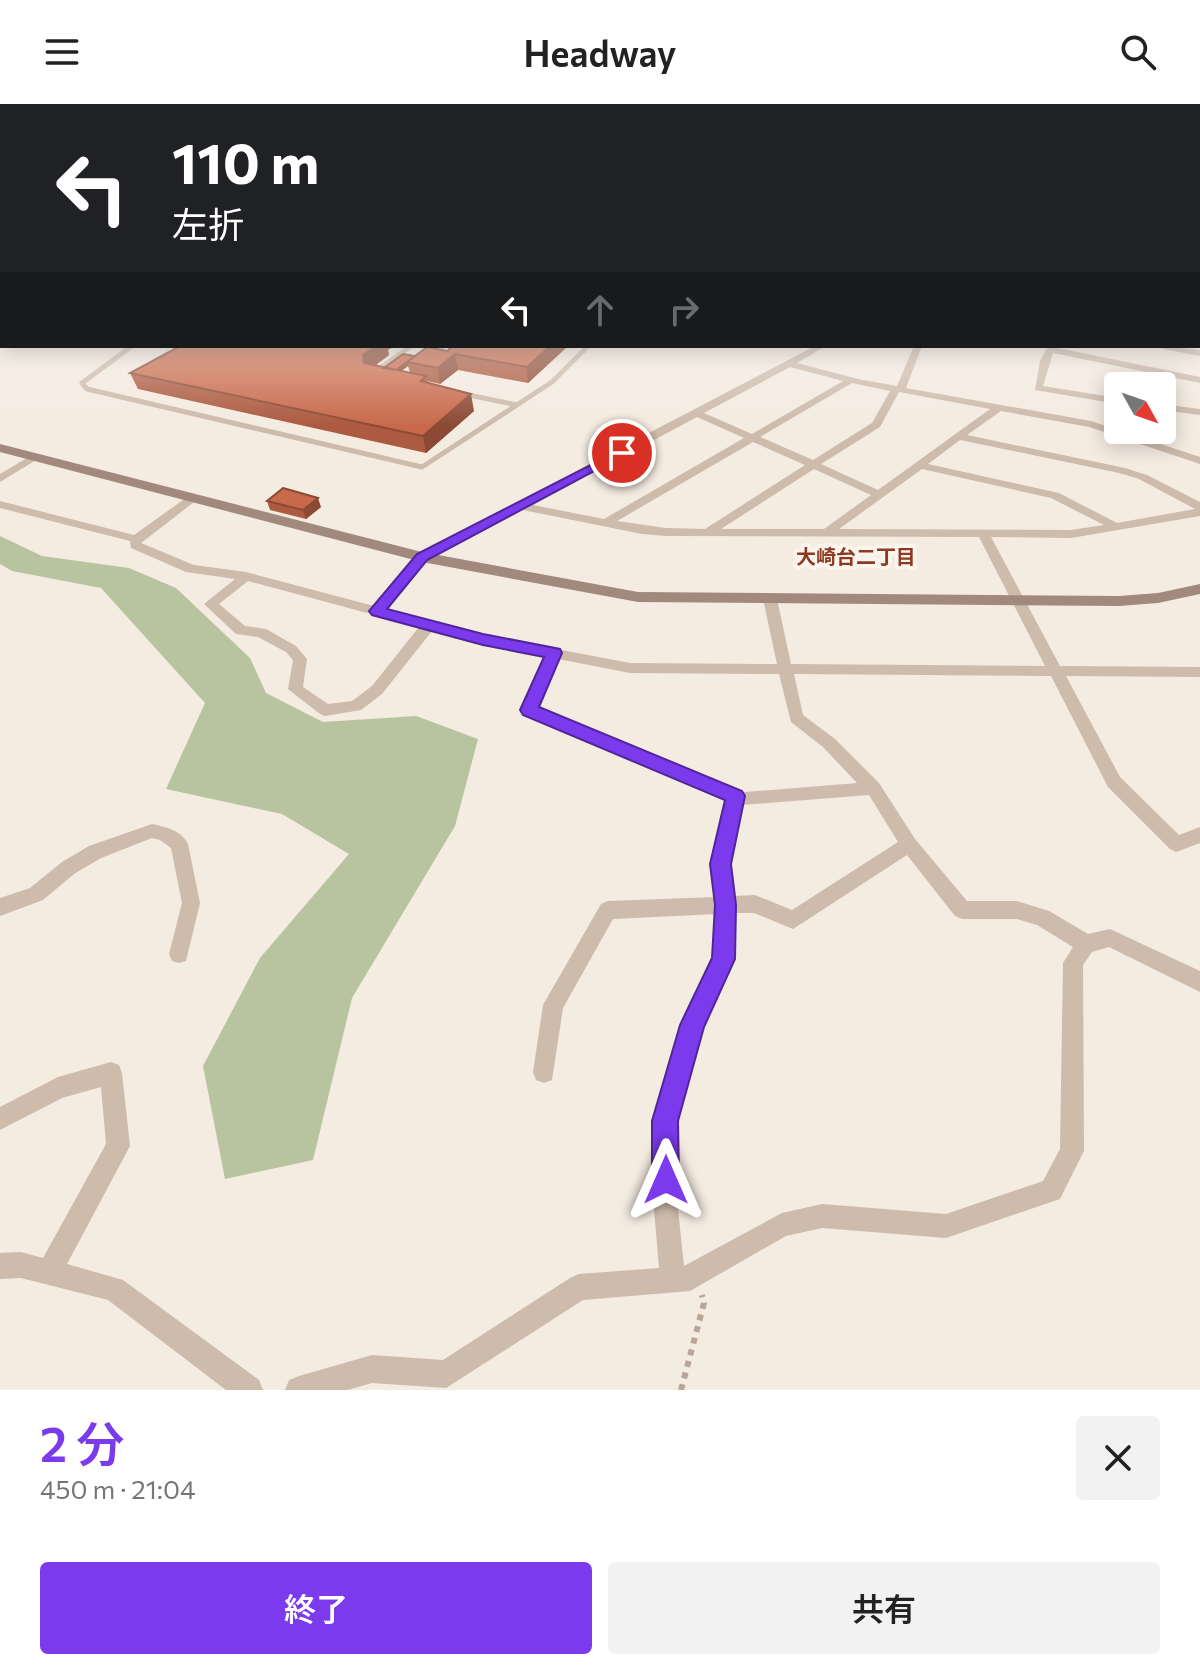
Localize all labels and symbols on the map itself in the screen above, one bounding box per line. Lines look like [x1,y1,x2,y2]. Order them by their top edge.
north arrow [1104,372,1176,444]
pin [588,419,656,487]
district label: 大崎台二丁目 [796,544,916,568]
position arrow [624,1138,708,1222]

